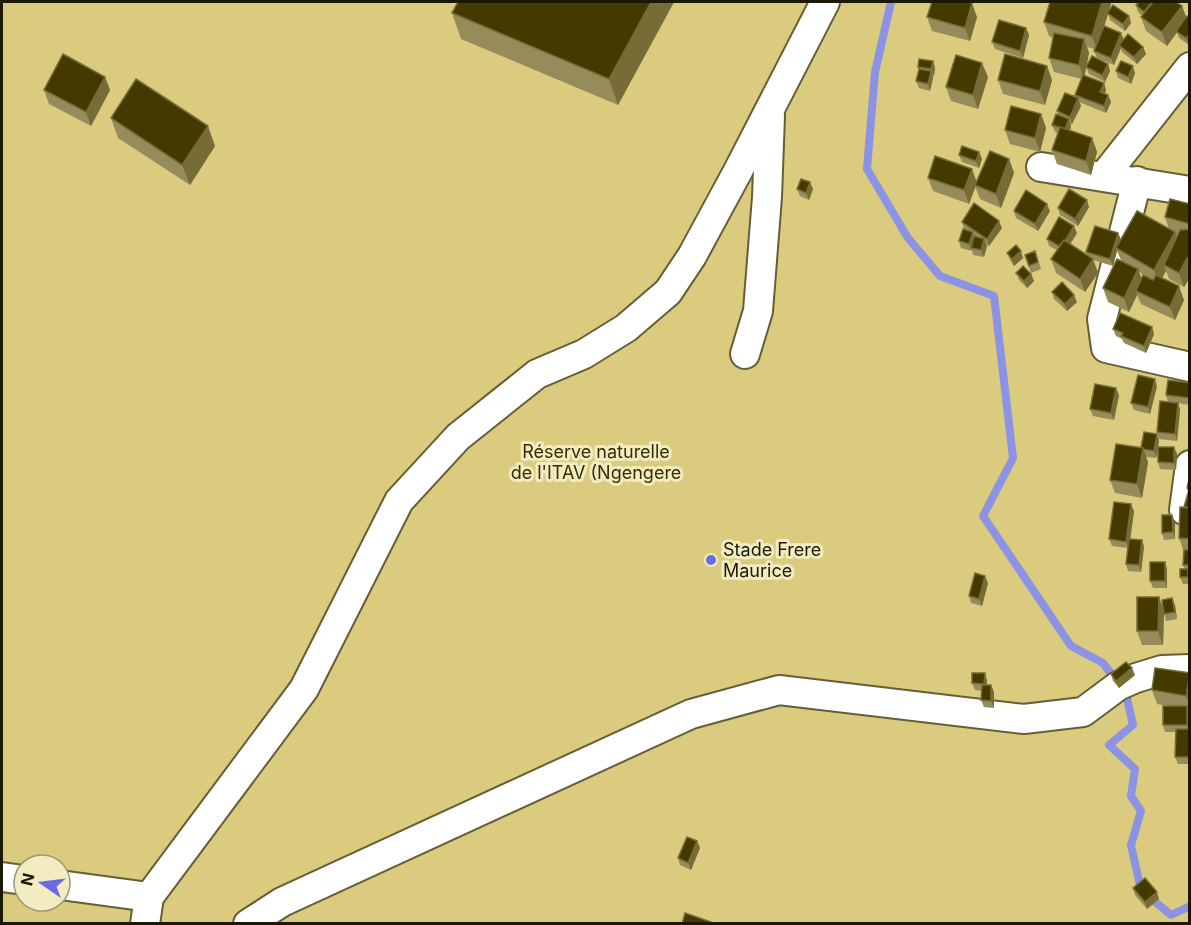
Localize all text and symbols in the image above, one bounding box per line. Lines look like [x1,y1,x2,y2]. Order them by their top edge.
park label: Réserve naturelle de l'ITAV (Ngengere [511,441,681,483]
place label: Stade Frere Maurice [723,539,821,581]
marker: Stade Frere Maurice [704,553,718,567]
north arrow [12,853,72,913]
text: N [16,871,39,888]

